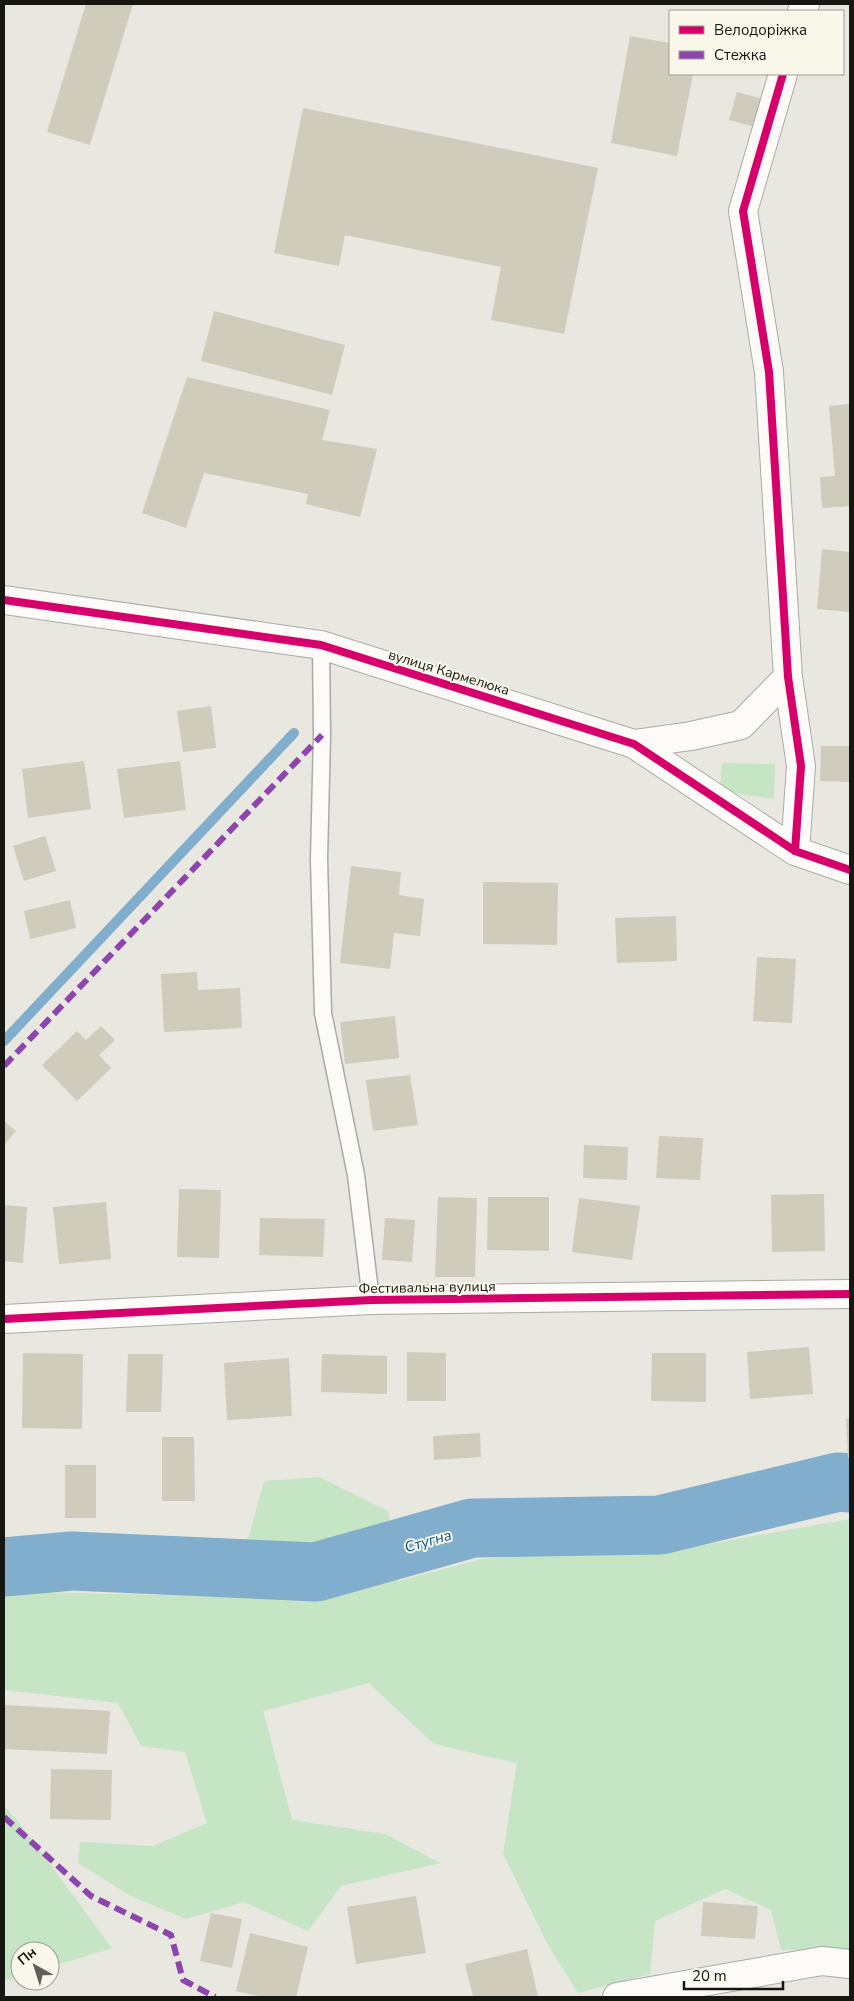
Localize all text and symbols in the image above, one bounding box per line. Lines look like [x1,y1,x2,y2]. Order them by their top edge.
legend [669,10,844,75]
text: Велодоріжка [714,20,807,40]
text: Стежка [714,45,767,65]
street label: вулиця Кармелюка [386,645,512,700]
street label: Фестивальна вулиця [358,1277,496,1298]
water label: Стугна [402,1525,454,1557]
north arrow [10,1941,60,1991]
text: Пн [14,1943,41,1970]
scale bar [684,1958,783,1990]
text: 20 m [692,1966,727,1986]

